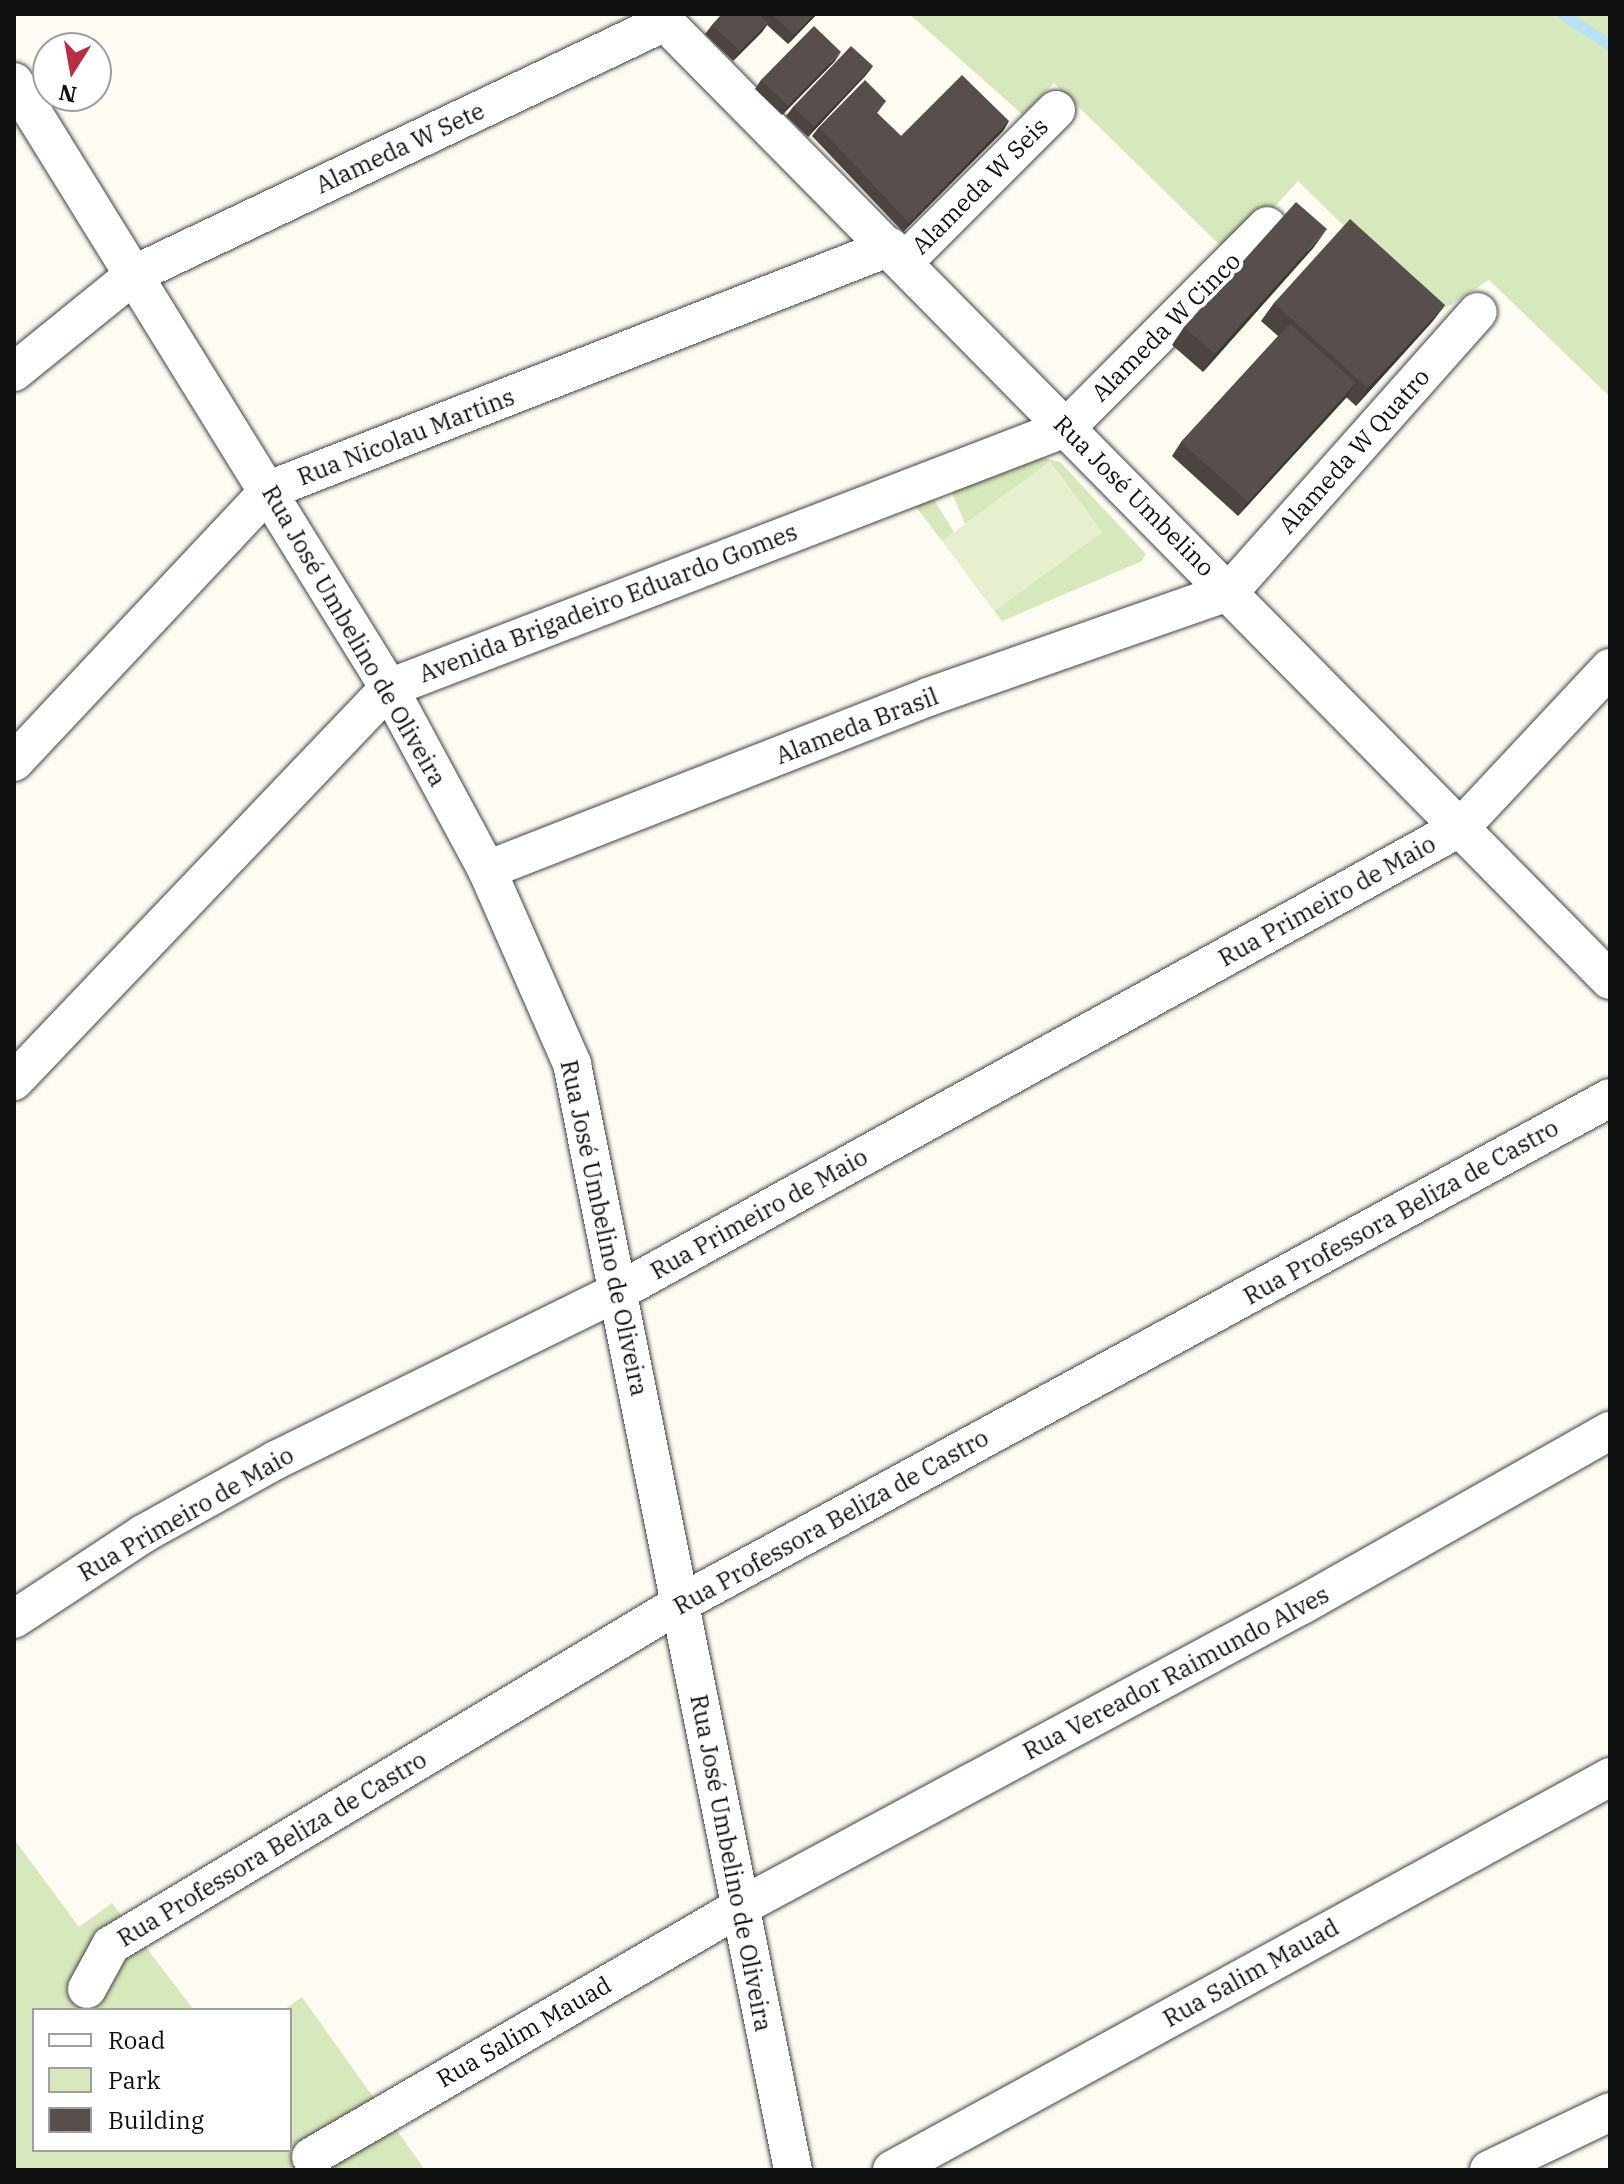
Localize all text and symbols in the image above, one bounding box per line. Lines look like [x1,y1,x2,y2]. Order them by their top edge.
north arrow [32,32,112,112]
text: N [56,78,79,110]
street label: Alameda W Sete [311,96,489,200]
street label: Alameda W Seis [906,112,1054,260]
street label: Alameda W Cinco [1086,247,1246,407]
street label: Alameda W Quatro [1272,363,1436,539]
street label: Rua Nicolau Martins [293,382,519,492]
street label: Rua José Umbelino [1048,410,1220,582]
street label: Rua José Umbelino de Oliveira [256,480,452,792]
street label: Avenida Brigadeiro Eduardo Gomes [415,517,801,689]
street label: Alameda Brasil [772,682,942,770]
street label: Rua Primeiro de Maio [1213,829,1441,973]
street label: Rua José Umbelino de Oliveira [554,1057,654,1399]
street label: Rua Professora Beliza de Castro [1239,1113,1563,1311]
street label: Rua Primeiro de Maio [645,1142,873,1286]
street label: Rua Professora Beliza de Castro [669,1423,993,1621]
street label: Rua Primeiro de Maio [73,1441,299,1587]
street label: Rua Vereador Raimundo Alves [1018,1580,1334,1766]
street label: Rua José Umbelino de Oliveira [684,1692,778,2034]
street label: Rua Professora Beliza de Castro [112,1745,432,1953]
street label: Rua Salim Mauad [1158,1913,1344,2033]
street label: Rua Salim Mauad [432,1970,616,2094]
legend [32,2008,292,2152]
text: Road [108,2024,165,2056]
text: Park [108,2064,160,2096]
text: Building [108,2104,204,2136]

